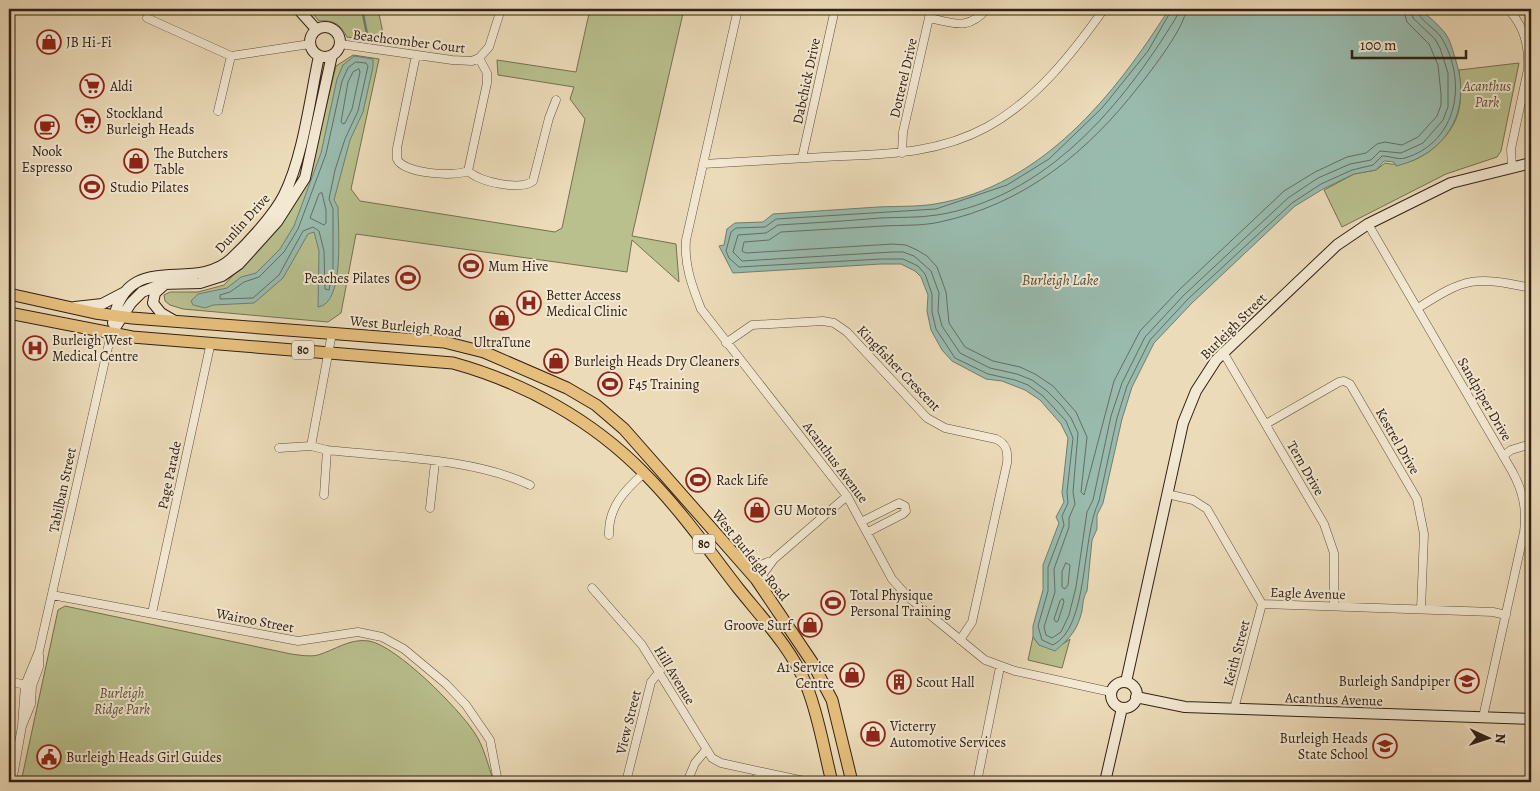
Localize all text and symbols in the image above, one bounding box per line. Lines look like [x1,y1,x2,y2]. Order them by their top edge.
street label: Beachcomber Court [352,25,467,58]
scale bar [1352,28,1466,60]
shop icon: JB Hi-Fi [36,29,62,55]
place label: JB Hi-Fi [66,33,112,52]
text: 100 m [1360,35,1397,55]
street label: Dabchick Drive [788,36,825,126]
street label: Dotterel Drive [885,36,922,120]
supermarket icon: Aldi [79,73,105,99]
place label: Aldi [109,77,133,96]
park label: Acanthus Park [1462,77,1511,112]
place label: Stockland Burleigh Heads [106,104,194,139]
supermarket icon: Stockland Burleigh Heads [75,108,101,134]
cafe icon: Nook Espresso [34,114,60,140]
place label: Nook Espresso [21,142,73,177]
place label: The Butchers Table [154,144,228,179]
shop icon: The Butchers Table [123,148,149,174]
sports icon: Studio Pilates [79,174,105,200]
place label: Studio Pilates [110,178,189,197]
street label: Dunlin Drive [210,189,274,257]
sports icon: Mum Hive [458,253,484,279]
place label: Mum Hive [488,257,548,276]
sports icon: Peaches Pilates [395,265,421,291]
place label: Peaches Pilates [304,269,390,288]
water label: Burleigh Lake [1022,270,1099,290]
place label: Better Access Medical Clinic [546,286,628,321]
street label: Burleigh Street [1196,289,1271,364]
hospital icon: Better Access Medical Clinic [516,290,542,316]
shop icon: UltraTune [489,305,515,331]
street label: West Burleigh Road [348,311,463,342]
street label: Kingfisher Crescent [853,321,945,416]
place label: Burleigh West Medical Centre [52,331,138,366]
place label: UltraTune [473,333,531,352]
hospital icon: Burleigh West Medical Centre [22,335,48,361]
road number: 80 [292,340,314,360]
shop icon: Burleigh Heads Dry Cleaners [543,348,569,374]
place label: Burleigh Heads Dry Cleaners [574,352,740,371]
street label: Sandpiper Drive [1453,354,1516,444]
sports icon: F45 Training [597,371,623,397]
place label: F45 Training [628,375,700,394]
street label: Kestrel Drive [1371,404,1424,478]
street label: Acanthus Avenue [798,417,873,507]
street label: Tern Drive [1282,437,1329,499]
street label: Page Parade [153,439,186,511]
street label: Tabilban Street [44,445,81,534]
sports icon: Rack Life [685,467,711,493]
place label: Rack Life [716,471,768,490]
shop icon: GU Motors [744,497,770,523]
place label: GU Motors [774,501,837,520]
street label: West Burleigh Road [707,505,794,605]
road number: 80 [693,534,715,554]
street label: Eagle Avenue [1270,583,1346,604]
place label: Total Physique Personal Training [850,586,951,621]
sports icon: Total Physique Personal Training [820,590,846,616]
street label: Wairoo Street [213,603,296,637]
shop icon: Groove Surf [797,612,823,638]
place label: Groove Surf [724,616,794,635]
street label: Keith Street [1219,618,1255,688]
street label: Hill Avenue [650,642,700,708]
place label: A1 Service Centre [776,658,834,693]
shop icon: A1 Service Centre [839,662,865,688]
school or university icon: Burleigh Sandpiper [1454,668,1480,694]
building icon: Scout Hall [886,669,912,695]
place label: Burleigh Sandpiper [1339,672,1451,691]
place label: Scout Hall [916,673,975,692]
park label: Burleigh Ridge Park [94,684,150,719]
street label: View Street [611,688,646,757]
street label: Acanthus Avenue [1284,688,1383,711]
north arrow [1462,714,1512,764]
place label: Victerry Automotive Services [889,717,1006,752]
shop icon: Victerry Automotive Services [860,721,886,747]
place label: Burleigh Heads State School [1280,729,1369,764]
school or university icon: Burleigh Heads State School [1372,733,1398,759]
text: N [1491,733,1510,744]
public building icon: Burleigh Heads Girl Guides [36,744,62,770]
place label: Burleigh Heads Girl Guides [66,748,222,767]

